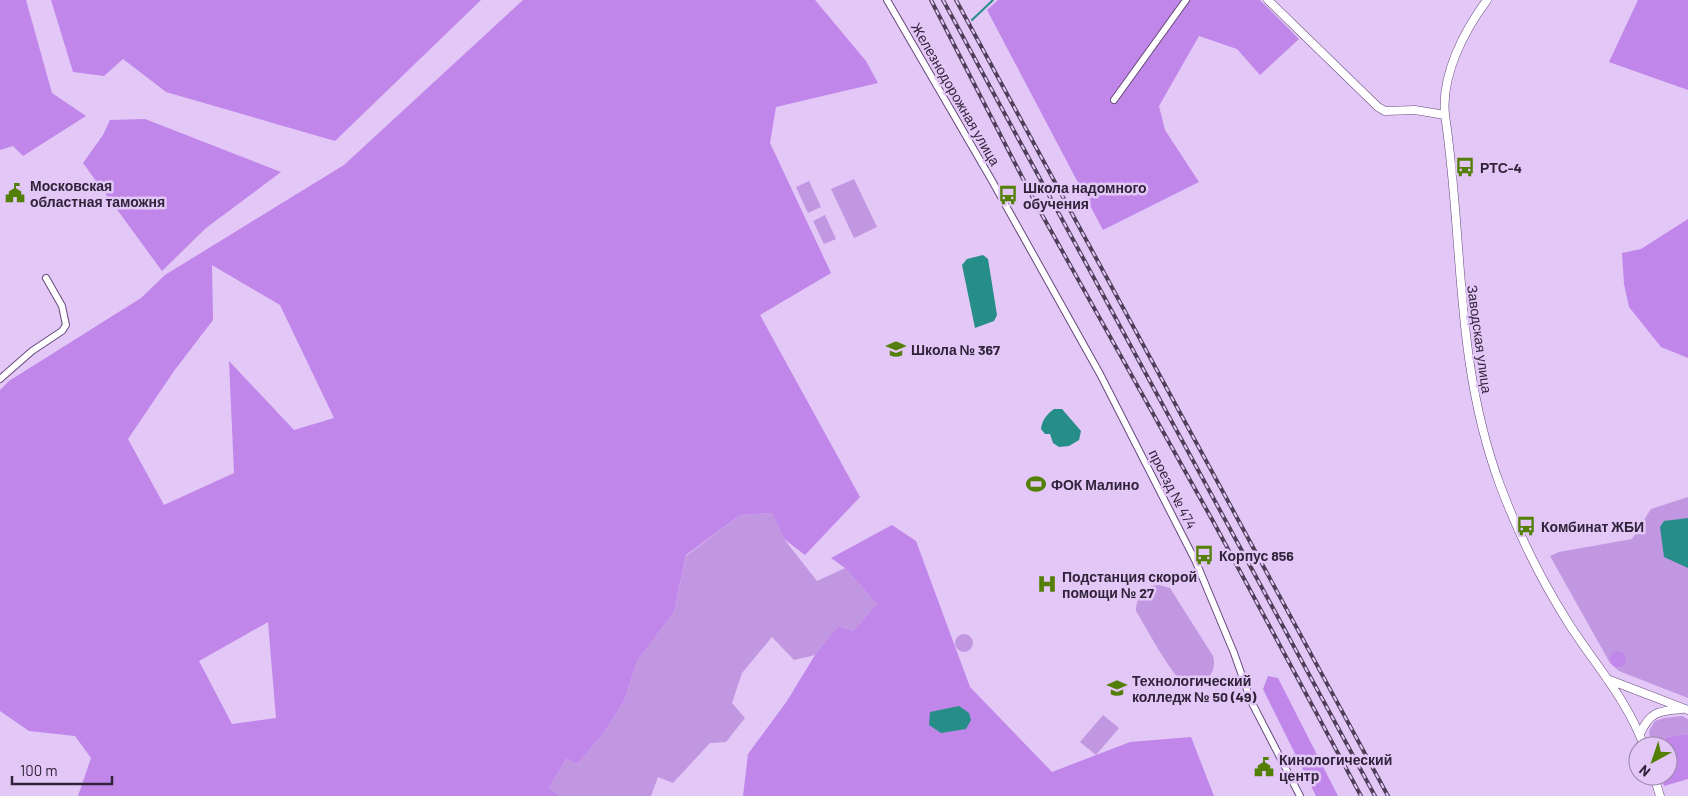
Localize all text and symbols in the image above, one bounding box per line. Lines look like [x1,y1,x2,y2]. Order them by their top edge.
street label: Железнодорожная улица [908,19,1004,169]
bus stop icon: РТС-4 [1454,156,1476,178]
place label: РТС-4 [1480,159,1522,176]
place label: Московская областная таможня [30,177,165,210]
place label: Школа надомного обучения [1023,179,1147,212]
public building icon: Московская областная таможня [4,182,26,204]
bus stop icon: Школа надомного обучения [997,184,1019,206]
street label: Заводская улица [1464,284,1496,394]
school or university icon: Школа № 367 [885,338,907,360]
place label: Школа № 367 [911,341,1000,358]
street label: проезд № 474 [1146,446,1200,532]
sports icon: ФОК Малино [1025,473,1047,495]
place label: ФОК Малино [1051,476,1139,493]
bus stop icon: Комбинат ЖБИ [1515,515,1537,537]
place label: Комбинат ЖБИ [1541,518,1644,535]
bus stop icon: Корпус 856 [1193,544,1215,566]
place label: Корпус 856 [1219,547,1294,564]
place label: Подстанция скорой помощи № 27 [1062,568,1197,601]
hospital icon: Подстанция скорой помощи № 27 [1036,573,1058,595]
place label: Технологический колледж № 50 (49) [1132,672,1257,705]
school or university icon: Технологический колледж № 50 (49) [1106,677,1128,699]
north arrow [1628,736,1678,786]
place label: Кинологический центр [1279,751,1392,784]
scale bar [12,754,112,786]
public building icon: Кинологический центр [1253,756,1275,778]
text: 100 m [20,761,58,779]
text: N [1635,762,1653,781]

